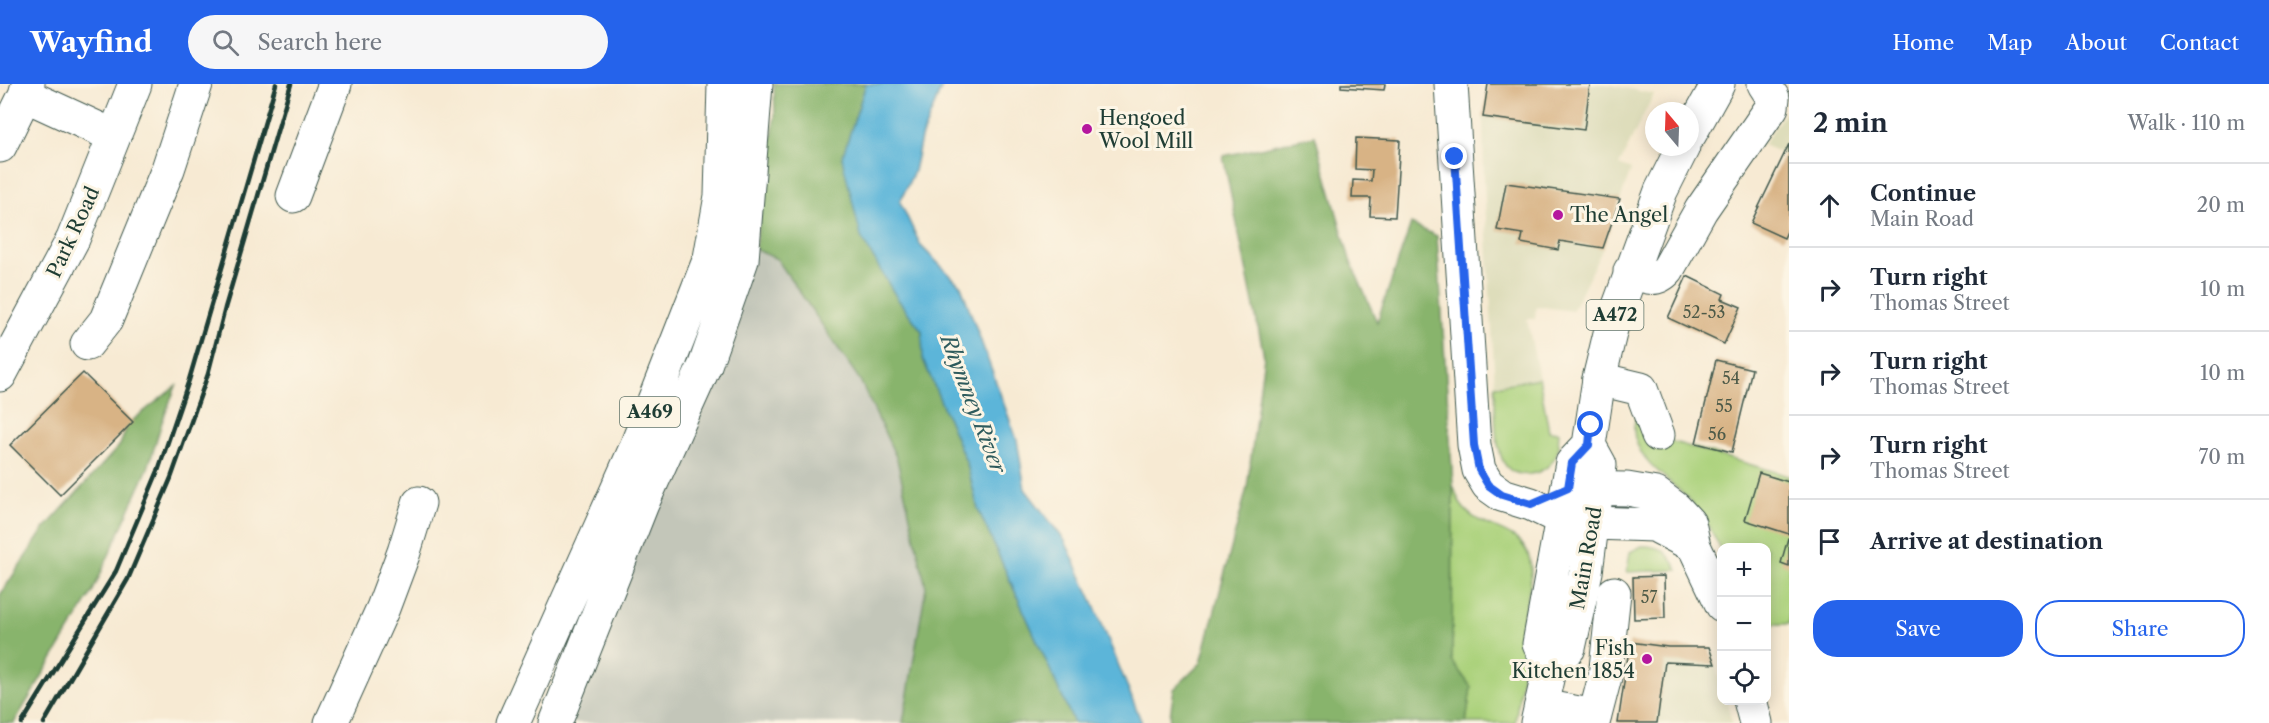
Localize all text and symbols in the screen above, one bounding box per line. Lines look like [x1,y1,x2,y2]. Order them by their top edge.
search box [188,15,608,69]
text: Wayfind [30,25,152,59]
icon: search [209,26,242,59]
text: Search here [257,29,382,56]
text: Home [1893,30,1954,55]
text: Map [1987,30,2032,55]
text: About [2065,30,2127,55]
text: Contact [2160,30,2239,55]
north arrow [1645,102,1699,156]
place label: Hengoed Wool Mill [1098,106,1193,153]
text: 2 min [1813,107,1888,139]
text: Walk · 110 m [2128,111,2245,135]
marker: Hengoed Wool Mill [1080,122,1094,136]
route end [1441,143,1467,169]
text: Continue [1870,180,1976,207]
street label: Park Road [41,183,105,281]
icon: ahead [1813,189,1846,222]
text: 20 m [2197,193,2245,217]
place label: The Angel [1570,203,1668,227]
text: Main Road [1870,207,1974,231]
marker: The Angel [1551,208,1565,222]
text: Turn right [1870,264,1988,291]
icon: right [1813,273,1846,306]
text: 10 m [2200,277,2245,301]
text: Thomas Street [1870,291,2010,315]
road number: A472 [1586,300,1644,330]
house number: 52-53 [1683,302,1725,322]
water label: Rhymney River [935,329,1012,478]
text: Turn right [1870,348,1988,375]
icon: right [1813,357,1846,390]
text: 10 m [2200,361,2245,385]
house number: 54 [1722,368,1740,388]
text: Thomas Street [1870,375,2010,399]
house number: 55 [1715,396,1733,416]
road number: A469 [620,397,680,427]
route start [1577,411,1603,437]
house number: 56 [1708,424,1726,444]
text: Turn right [1870,432,1988,459]
icon: right [1813,441,1846,474]
text: 70 m [2199,445,2245,469]
text: Thomas Street [1870,459,2010,483]
street label: Main Road [1565,505,1607,611]
icon: arrive [1813,525,1846,558]
text: Arrive at destination [1870,528,2103,555]
map controls [1717,543,1771,705]
button: + [1717,543,1771,597]
house number: 57 [1641,587,1657,607]
button: − [1717,597,1771,651]
button: Save [1813,600,2023,657]
button: Share [2035,600,2245,657]
place label: Fish Kitchen 1854 [1512,636,1635,683]
button: locate [1717,651,1771,705]
marker: Fish Kitchen 1854 [1640,652,1654,666]

